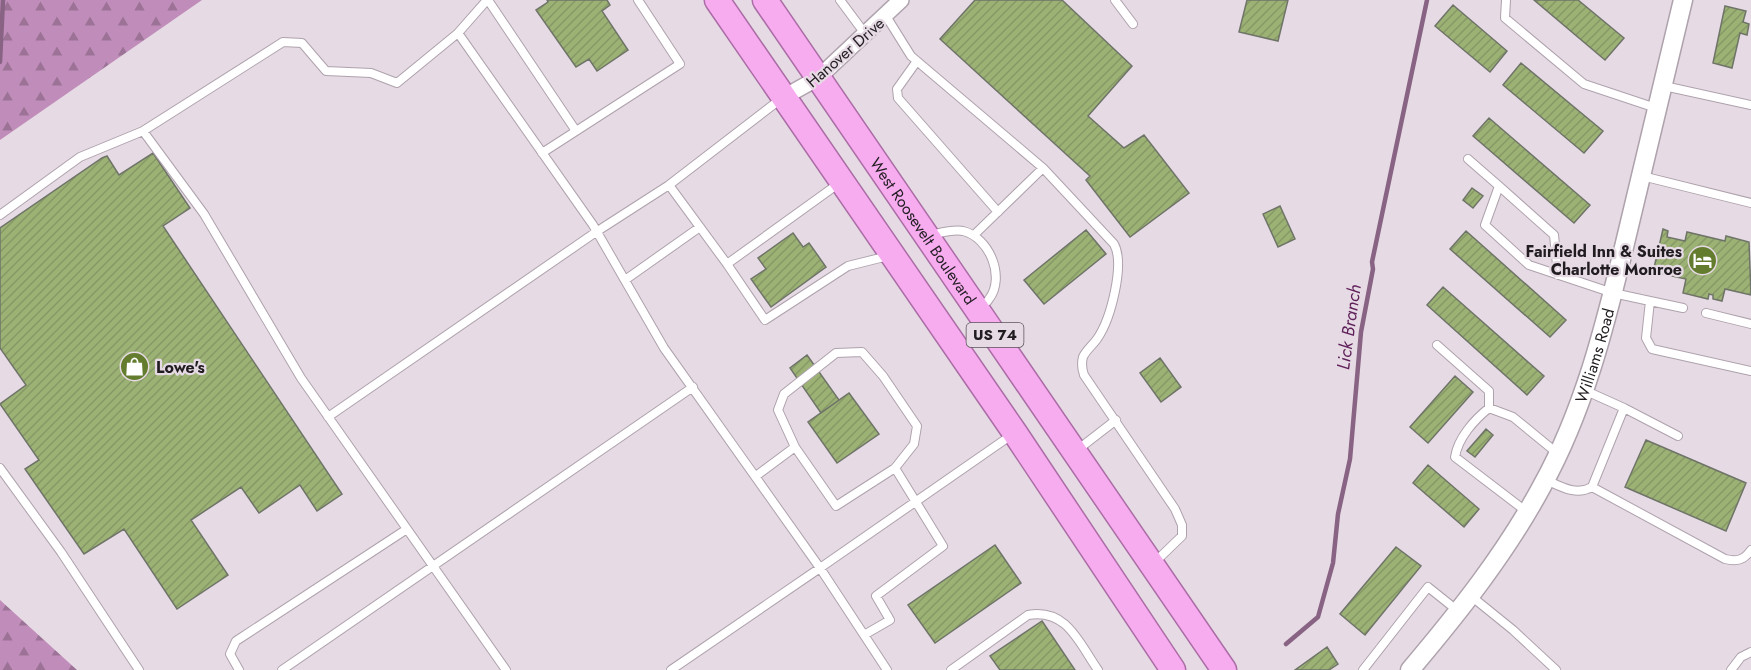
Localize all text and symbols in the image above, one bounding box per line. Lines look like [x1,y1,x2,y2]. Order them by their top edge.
street label: Hanover Drive [801,12,889,93]
street label: West Roosevelt Boulevard [864,153,981,309]
place label: Fairfield Inn & Suites Charlotte Monroe [1526,240,1682,281]
hotel icon: Fairfield Inn & Suites Charlotte Monroe [1687,244,1719,276]
water label: Lick Branch [1330,282,1368,372]
street label: Williams Road [1570,306,1620,406]
road number: US 74 [966,323,1024,347]
shop icon: Lowe's [119,351,151,383]
place label: Lowe's [156,356,205,379]

